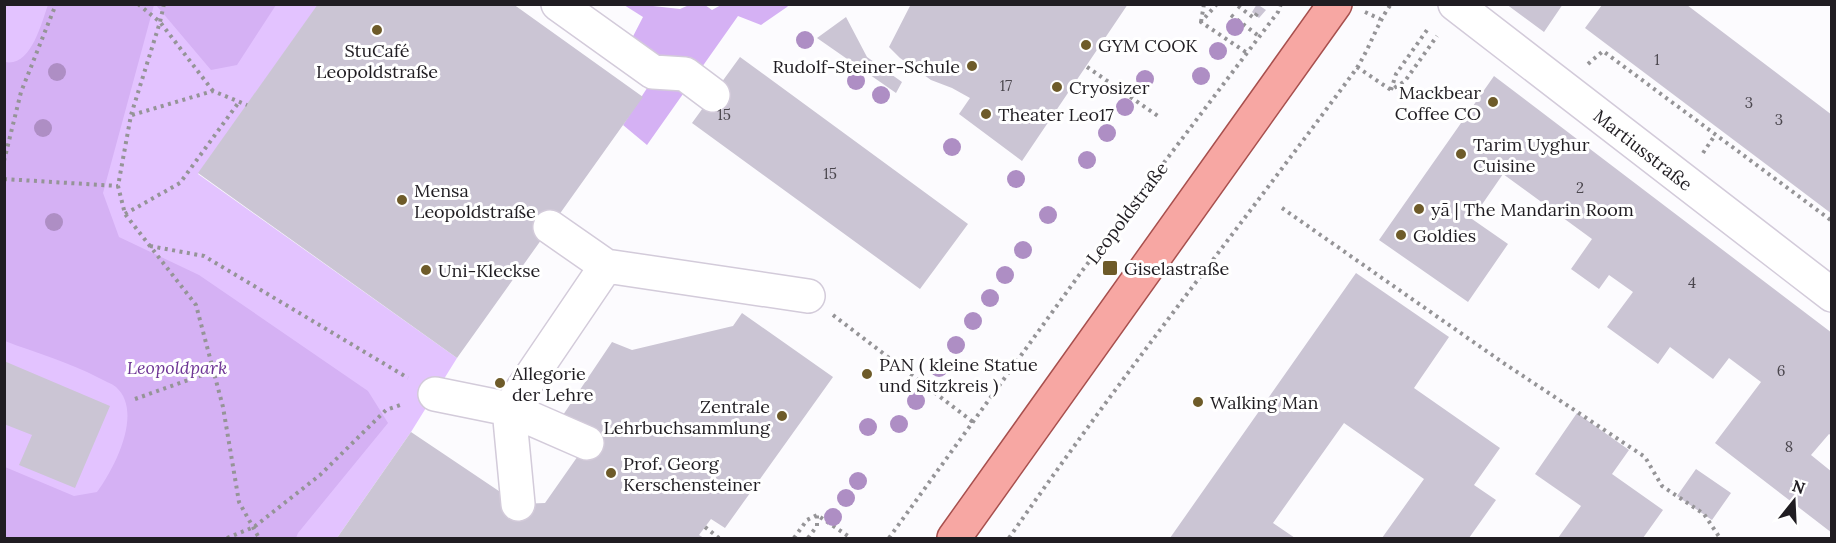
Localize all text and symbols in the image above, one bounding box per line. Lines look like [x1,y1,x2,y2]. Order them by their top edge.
marker: StuCafé Leopoldstraße [370,23,384,37]
place label: GYM COOK [1098,34,1198,57]
marker: GYM COOK [1079,38,1093,52]
place label: StuCafé Leopoldstraße [316,39,438,83]
house number: 1 [1654,50,1660,69]
place label: Rudolf-Steiner-Schule [773,55,960,78]
marker: Rudolf-Steiner-Schule [965,59,979,73]
house number: 17 [1000,76,1012,95]
place label: Cryosizer [1069,76,1150,99]
marker: Cryosizer [1050,80,1064,94]
place label: Mackbear Coffee CO [1395,81,1481,125]
house number: 3 [1745,93,1753,112]
marker: Mackbear Coffee CO [1486,95,1500,109]
place label: Theater Leo17 [998,103,1114,126]
street label: Martiusstraße [1589,104,1697,196]
house number: 15 [717,105,731,124]
marker: Theater Leo17 [979,107,993,121]
house number: 3 [1775,110,1783,129]
place label: Tarim Uyghur Cuisine [1473,133,1590,177]
marker: Tarim Uyghur Cuisine [1454,147,1468,161]
street label: Leopoldstraße [1081,157,1173,269]
house number: 15 [823,164,837,183]
house number: 2 [1576,178,1584,197]
place label: Mensa Leopoldstraße [414,179,536,223]
marker: Mensa Leopoldstraße [395,193,409,207]
place label: yā | The Mandarin Room [1431,198,1634,221]
marker: yā | The Mandarin Room [1412,202,1426,216]
place label: Goldies [1413,224,1476,247]
marker: Goldies [1394,228,1408,242]
place label: Giselastraße [1124,257,1230,280]
place label: Uni-Kleckse [438,259,540,282]
marker: Giselastraße [1101,259,1119,277]
marker: Uni-Kleckse [419,263,433,277]
house number: 4 [1688,273,1696,292]
place label: PAN ( kleine Statue und Sitzkreis ) [879,353,1038,397]
park label: Leopoldpark [127,356,227,379]
house number: 6 [1777,361,1785,380]
place label: Allegorie der Lehre [511,362,594,406]
marker: PAN ( kleine Statue und Sitzkreis ) [860,367,874,381]
marker: Allegorie der Lehre [493,376,507,390]
place label: Walking Man [1210,391,1319,414]
place label: Zentrale Lehrbuchsammlung [603,395,771,439]
marker: Walking Man [1191,395,1205,409]
marker: Zentrale Lehrbuchsammlung [775,409,789,423]
house number: 8 [1785,437,1793,456]
place label: Prof. Georg Kerschensteiner [623,452,761,496]
marker: Prof. Georg Kerschensteiner [604,466,618,480]
north arrow [1764,471,1824,531]
text: N [1790,475,1808,498]

